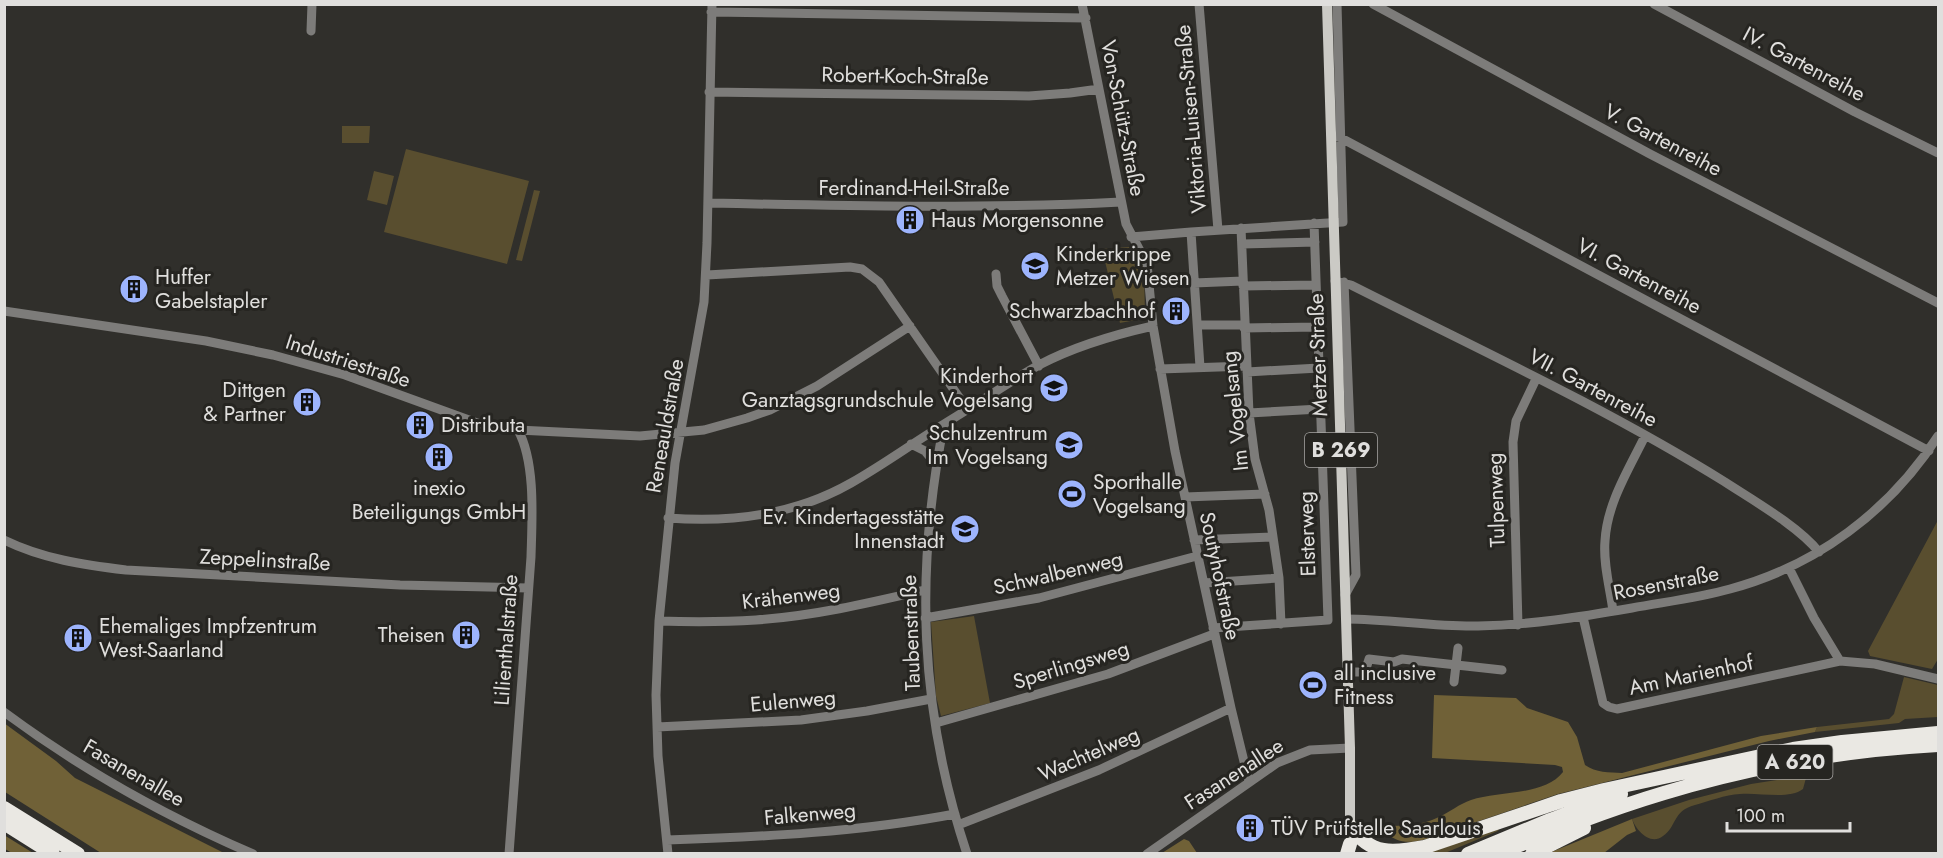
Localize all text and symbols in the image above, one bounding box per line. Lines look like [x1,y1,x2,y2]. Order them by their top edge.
street label: IV. Gartenreihe [1737,19,1871,109]
street label: Viktoria-Luisen-Straße [1168,23,1214,214]
street label: Von-Schütz-Straße [1093,37,1153,199]
street label: Robert-Koch-Straße [821,60,989,92]
street label: V. Gartenreihe [1599,96,1728,184]
street label: Ferdinand-Heil-Straße [819,173,1010,203]
building icon: Haus Morgensonne [894,204,926,236]
place label: Haus Morgensonne [931,205,1104,235]
street label: VI. Gartenreihe [1571,231,1707,322]
place label: Kinderkrippe Metzer Wiesen [1056,239,1190,293]
school or university icon: Kinderkrippe Metzer Wiesen [1019,250,1051,282]
place label: Huffer Gabelstapler [155,262,268,316]
building icon: Huffer Gabelstapler [118,273,150,305]
street label: Metzer Straße [1301,293,1335,417]
building icon: Schwarzbachhof [1160,295,1192,327]
place label: Schwarzbachhof [1009,296,1156,326]
street label: Industriestraße [282,327,414,395]
street label: VII. Gartenreihe [1523,341,1663,435]
street label: Im Vogelsang [1214,349,1256,473]
street label: Reneauldstraße [638,356,692,495]
place label: Kinderhort Ganztagsgrundschule Vogelsang [742,361,1033,415]
school or university icon: Kinderhort Ganztagsgrundschule Vogelsang [1038,372,1070,404]
place label: Dittgen & Partner [203,375,287,429]
building icon: Dittgen & Partner [291,386,323,418]
building icon: Distributa [404,409,436,441]
place label: Distributa [441,410,525,440]
place label: Schulzentrum Im Vogelsang [927,418,1048,472]
school or university icon: Schulzentrum Im Vogelsang [1053,429,1085,461]
road number: B 269 [1305,433,1377,467]
building icon: inexio Beteiligungs GmbH [423,441,455,473]
street label: Tulpenweg [1479,452,1513,548]
place label: Sporthalle Vogelsang [1093,467,1186,521]
place label: inexio Beteiligungs GmbH [352,473,526,527]
sports icon: Sporthalle Vogelsang [1056,478,1088,510]
street label: Elsterweg [1291,491,1323,577]
place label: Ev. Kindertagesstätte Innenstadt [763,502,944,556]
street label: Soutyhofstraße [1192,509,1248,643]
school or university icon: Ev. Kindertagesstätte Innenstadt [949,513,981,545]
street label: Zeppelinstraße [199,542,331,578]
street label: Schwalbenweg [990,544,1126,602]
street label: Rosenstraße [1611,558,1722,608]
street label: Lilienthalstraße [486,573,526,707]
street label: Taubenstraße [894,574,928,692]
street label: Krähenweg [740,575,842,617]
place label: Ehemaliges Impfzentrum West-Saarland [99,611,317,665]
building icon: Theisen [450,619,482,651]
place label: Theisen [378,620,445,650]
building icon: Ehemaliges Impfzentrum West-Saarland [62,622,94,654]
street label: Sperlingsweg [1009,633,1133,697]
street label: Am Marienhof [1626,647,1757,703]
place label: all inclusive Fitness [1334,658,1436,712]
sports icon: all inclusive Fitness [1297,669,1329,701]
street label: Eulenweg [749,682,837,720]
street label: Wachtelweg [1034,719,1144,789]
street label: Fasanenallee [1179,731,1290,817]
street label: Fasanenallee [78,732,190,814]
road number: A 620 [1758,745,1832,779]
street label: Falkenweg [763,795,857,833]
scale bar [1727,795,1850,833]
text: 100 m [1736,803,1785,829]
building icon: TÜV Prüfstelle Saarlouis [1234,812,1266,844]
place label: TÜV Prüfstelle Saarlouis [1271,813,1481,843]

